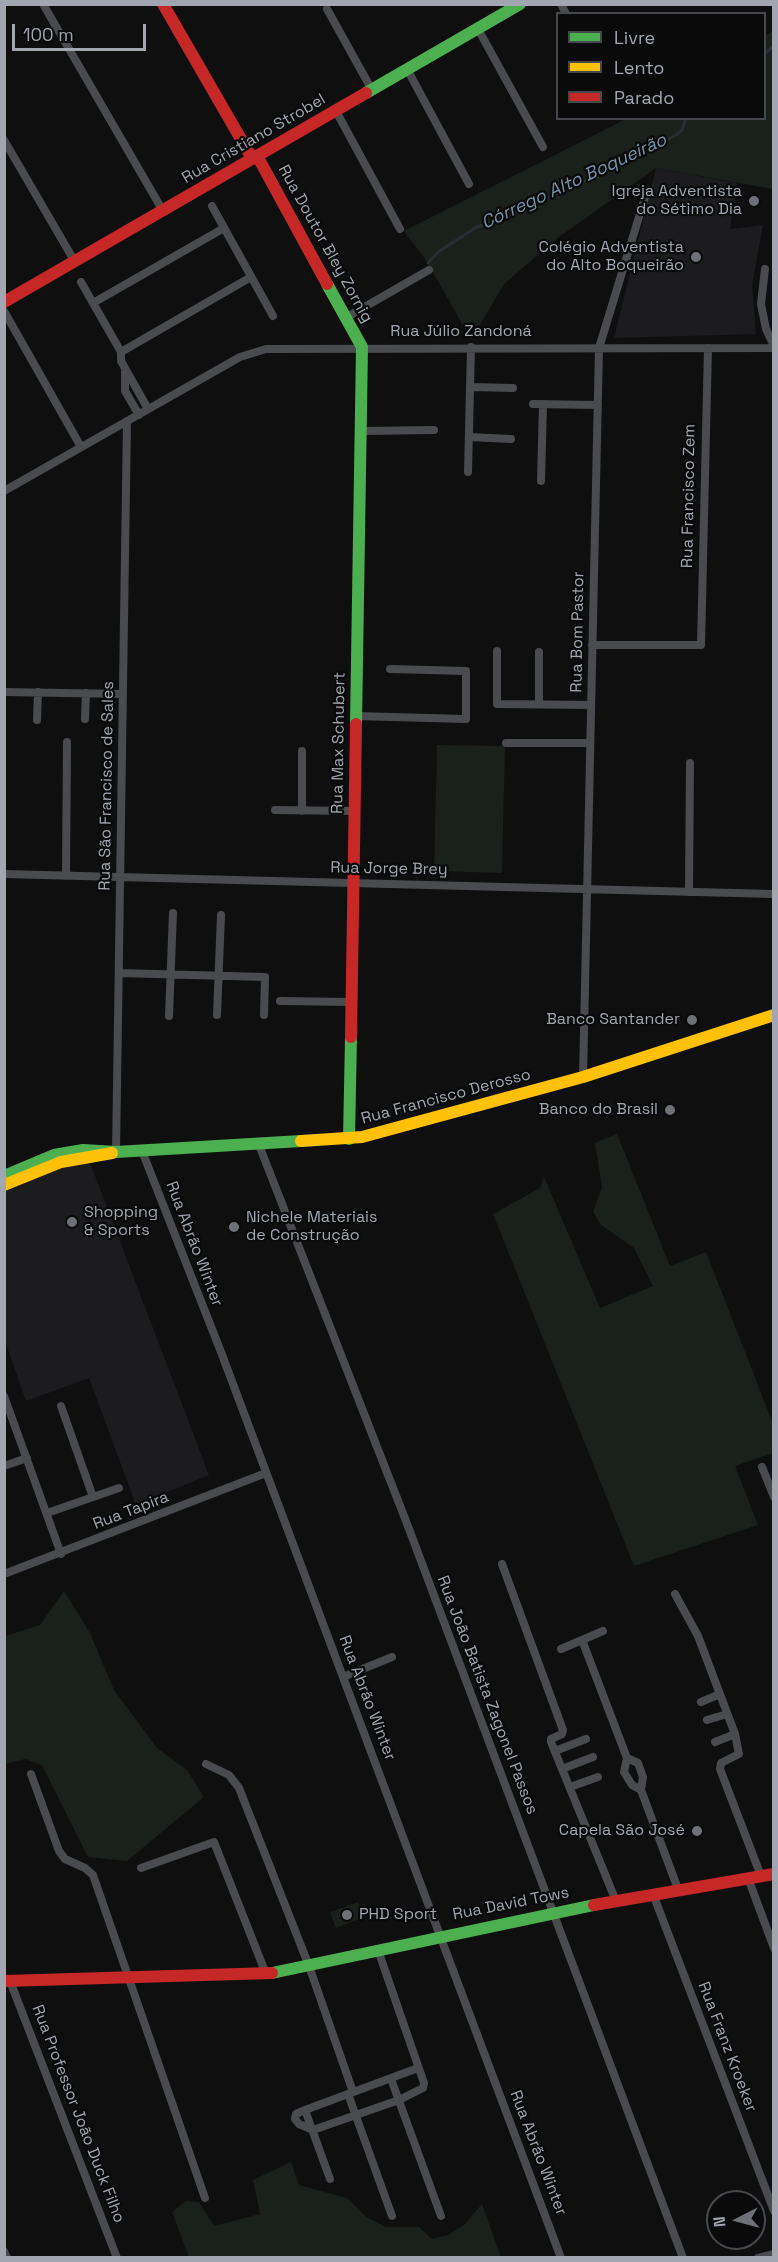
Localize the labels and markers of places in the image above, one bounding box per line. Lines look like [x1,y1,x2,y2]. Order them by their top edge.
place label: Igreja Adventista do Sétimo Dia [612,182,742,220]
marker: Igreja Adventista do Sétimo Dia [747,194,761,208]
place label: Colégio Adventista do Alto Boqueirão [538,238,684,276]
marker: Colégio Adventista do Alto Boqueirão [689,250,703,264]
place label: Banco Santander [546,1010,680,1030]
marker: Banco Santander [685,1013,699,1027]
place label: Banco do Brasil [539,1100,658,1120]
marker: Banco do Brasil [663,1103,677,1117]
place label: Shopping & Sports [84,1203,158,1241]
place label: Nichele Materiais de Construção [246,1208,377,1246]
marker: Shopping & Sports [65,1215,79,1229]
marker: Nichele Materiais de Construção [227,1220,241,1234]
place label: Capela São José [559,1821,685,1841]
marker: Capela São José [690,1824,704,1838]
place label: PHD Sport [359,1905,437,1925]
marker: PHD Sport [340,1908,354,1922]

